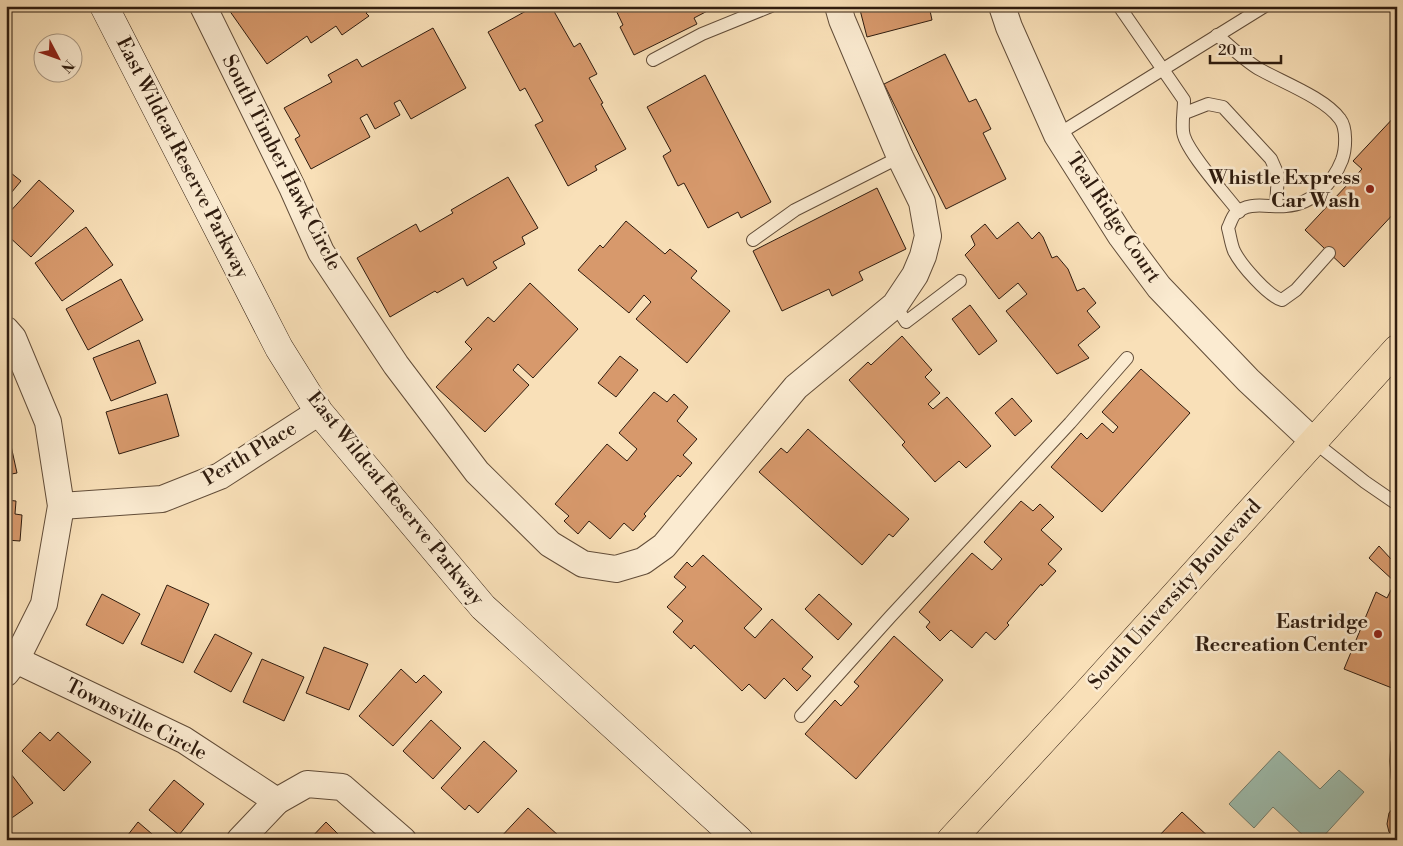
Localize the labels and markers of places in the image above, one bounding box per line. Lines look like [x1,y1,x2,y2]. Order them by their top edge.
place label: Whistle Express Car Wash [1207,166,1361,214]
marker: Whistle Express Car Wash [1364,183,1376,195]
place label: Eastridge Recreation Center [1195,610,1368,658]
marker: Eastridge Recreation Center [1372,628,1384,640]

